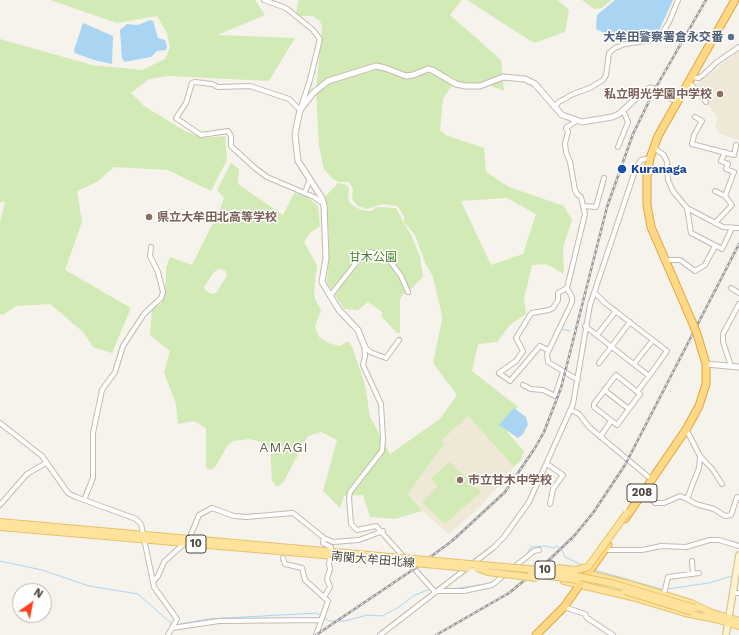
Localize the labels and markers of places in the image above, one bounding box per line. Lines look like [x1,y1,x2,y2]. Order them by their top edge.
place label: 大牟田警察署倉永交番 [603,30,723,44]
marker: 大牟田警察署倉永交番 [726,32,736,42]
place label: 私立明光学園中学校 [604,87,712,101]
marker: 私立明光学園中学校 [715,89,725,99]
place label: Kuranaga [631,162,687,176]
marker: Kuranaga [616,163,628,175]
place label: 県立大牟田北高等学校 [157,210,277,224]
marker: 県立大牟田北高等学校 [144,212,154,222]
place label: 市立甘木中学校 [468,473,552,487]
marker: 市立甘木中学校 [455,475,465,485]

